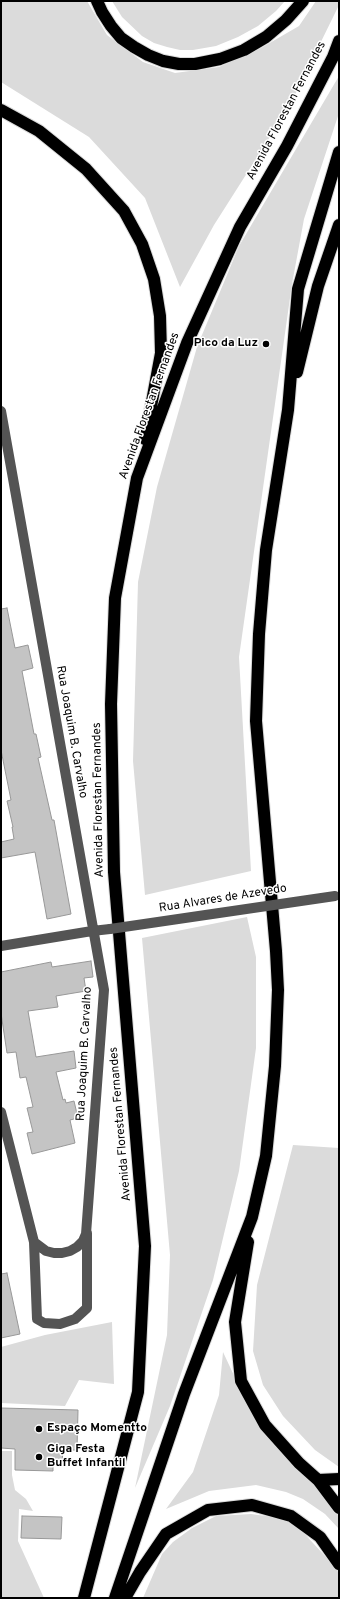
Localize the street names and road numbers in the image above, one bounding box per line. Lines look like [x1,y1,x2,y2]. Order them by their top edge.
street label: Avenida Florestan Fernandes [244,39,330,183]
street label: Avenida Florestan Fernandes [117,331,183,481]
street label: Rua Joaquim B. Carvalho [52,664,90,800]
street label: Avenida Florestan Fernandes [90,722,108,878]
street label: Rua Alvares de Azevedo [158,882,288,916]
street label: Rua Joaquim B. Carvalho [74,986,96,1122]
street label: Avenida Florestan Fernandes [107,1046,135,1202]

